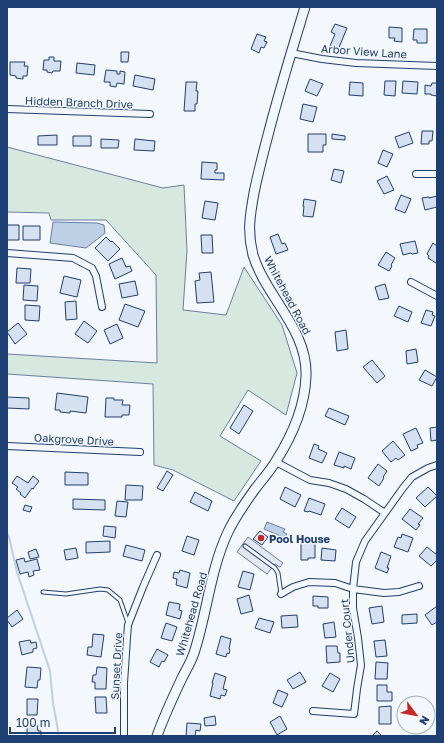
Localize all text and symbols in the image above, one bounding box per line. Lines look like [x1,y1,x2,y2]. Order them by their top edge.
street label: Arbor View Lane [321,42,407,60]
street label: Hidden Branch Drive [25,94,133,110]
street label: Whitehead Road [262,254,314,336]
street label: Oakgrove Drive [34,430,114,448]
place label: Pool House [269,532,331,545]
marker: Pool House [256,533,266,543]
street label: Whitehead Road [173,570,209,658]
street label: Under Court [337,598,357,664]
street label: Sunset Drive [108,632,124,700]
north arrow [396,695,436,735]
scale bar [10,709,115,735]
text: N [417,714,433,728]
text: 100 m [16,715,50,730]

